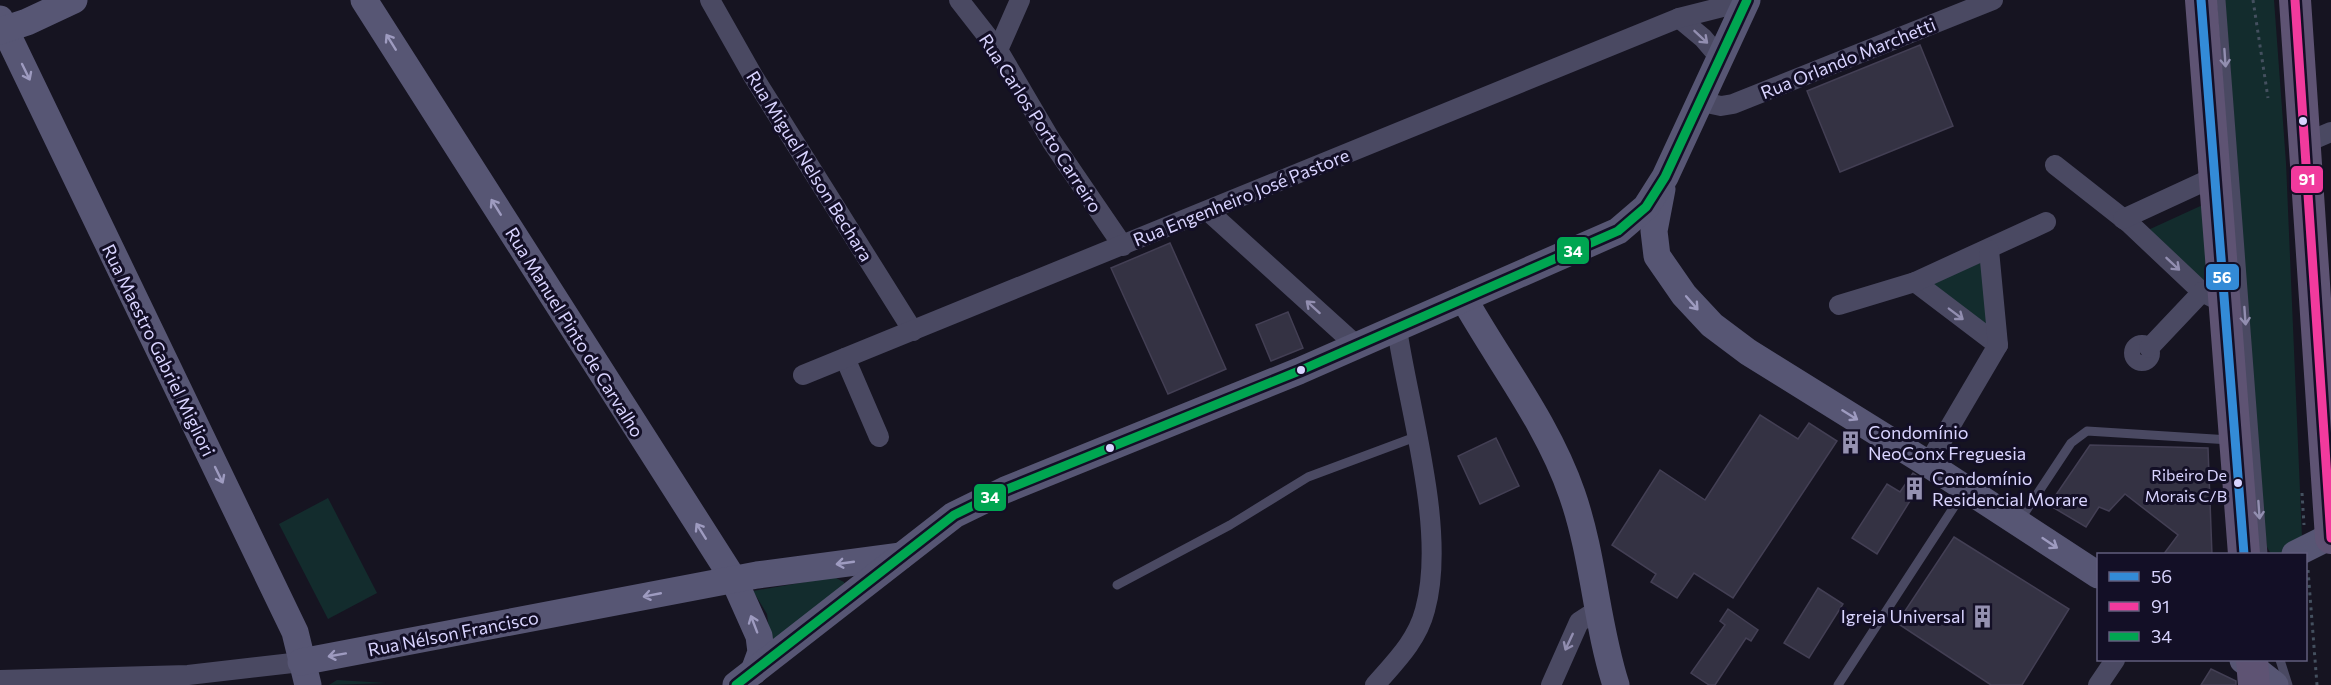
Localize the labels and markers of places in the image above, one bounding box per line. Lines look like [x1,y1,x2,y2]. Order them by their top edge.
unlabelled marker [2297,115,2309,127]
unlabelled marker [1295,364,1307,376]
place label: Condomínio NeoConx Freguesia [1868,421,2026,464]
building icon: Condomínio NeoConx Freguesia [1837,429,1863,455]
unlabelled marker [1104,442,1116,454]
place label: Ribeiro De Morais C/B [2145,465,2227,505]
place label: Condomínio Residencial Morare [1932,467,2088,510]
building icon: Condomínio Residencial Morare [1901,475,1927,501]
marker: Ribeiro De Morais C/B [2232,477,2244,489]
building icon: Igreja Universal [1970,603,1996,629]
place label: Igreja Universal [1841,605,1965,627]

